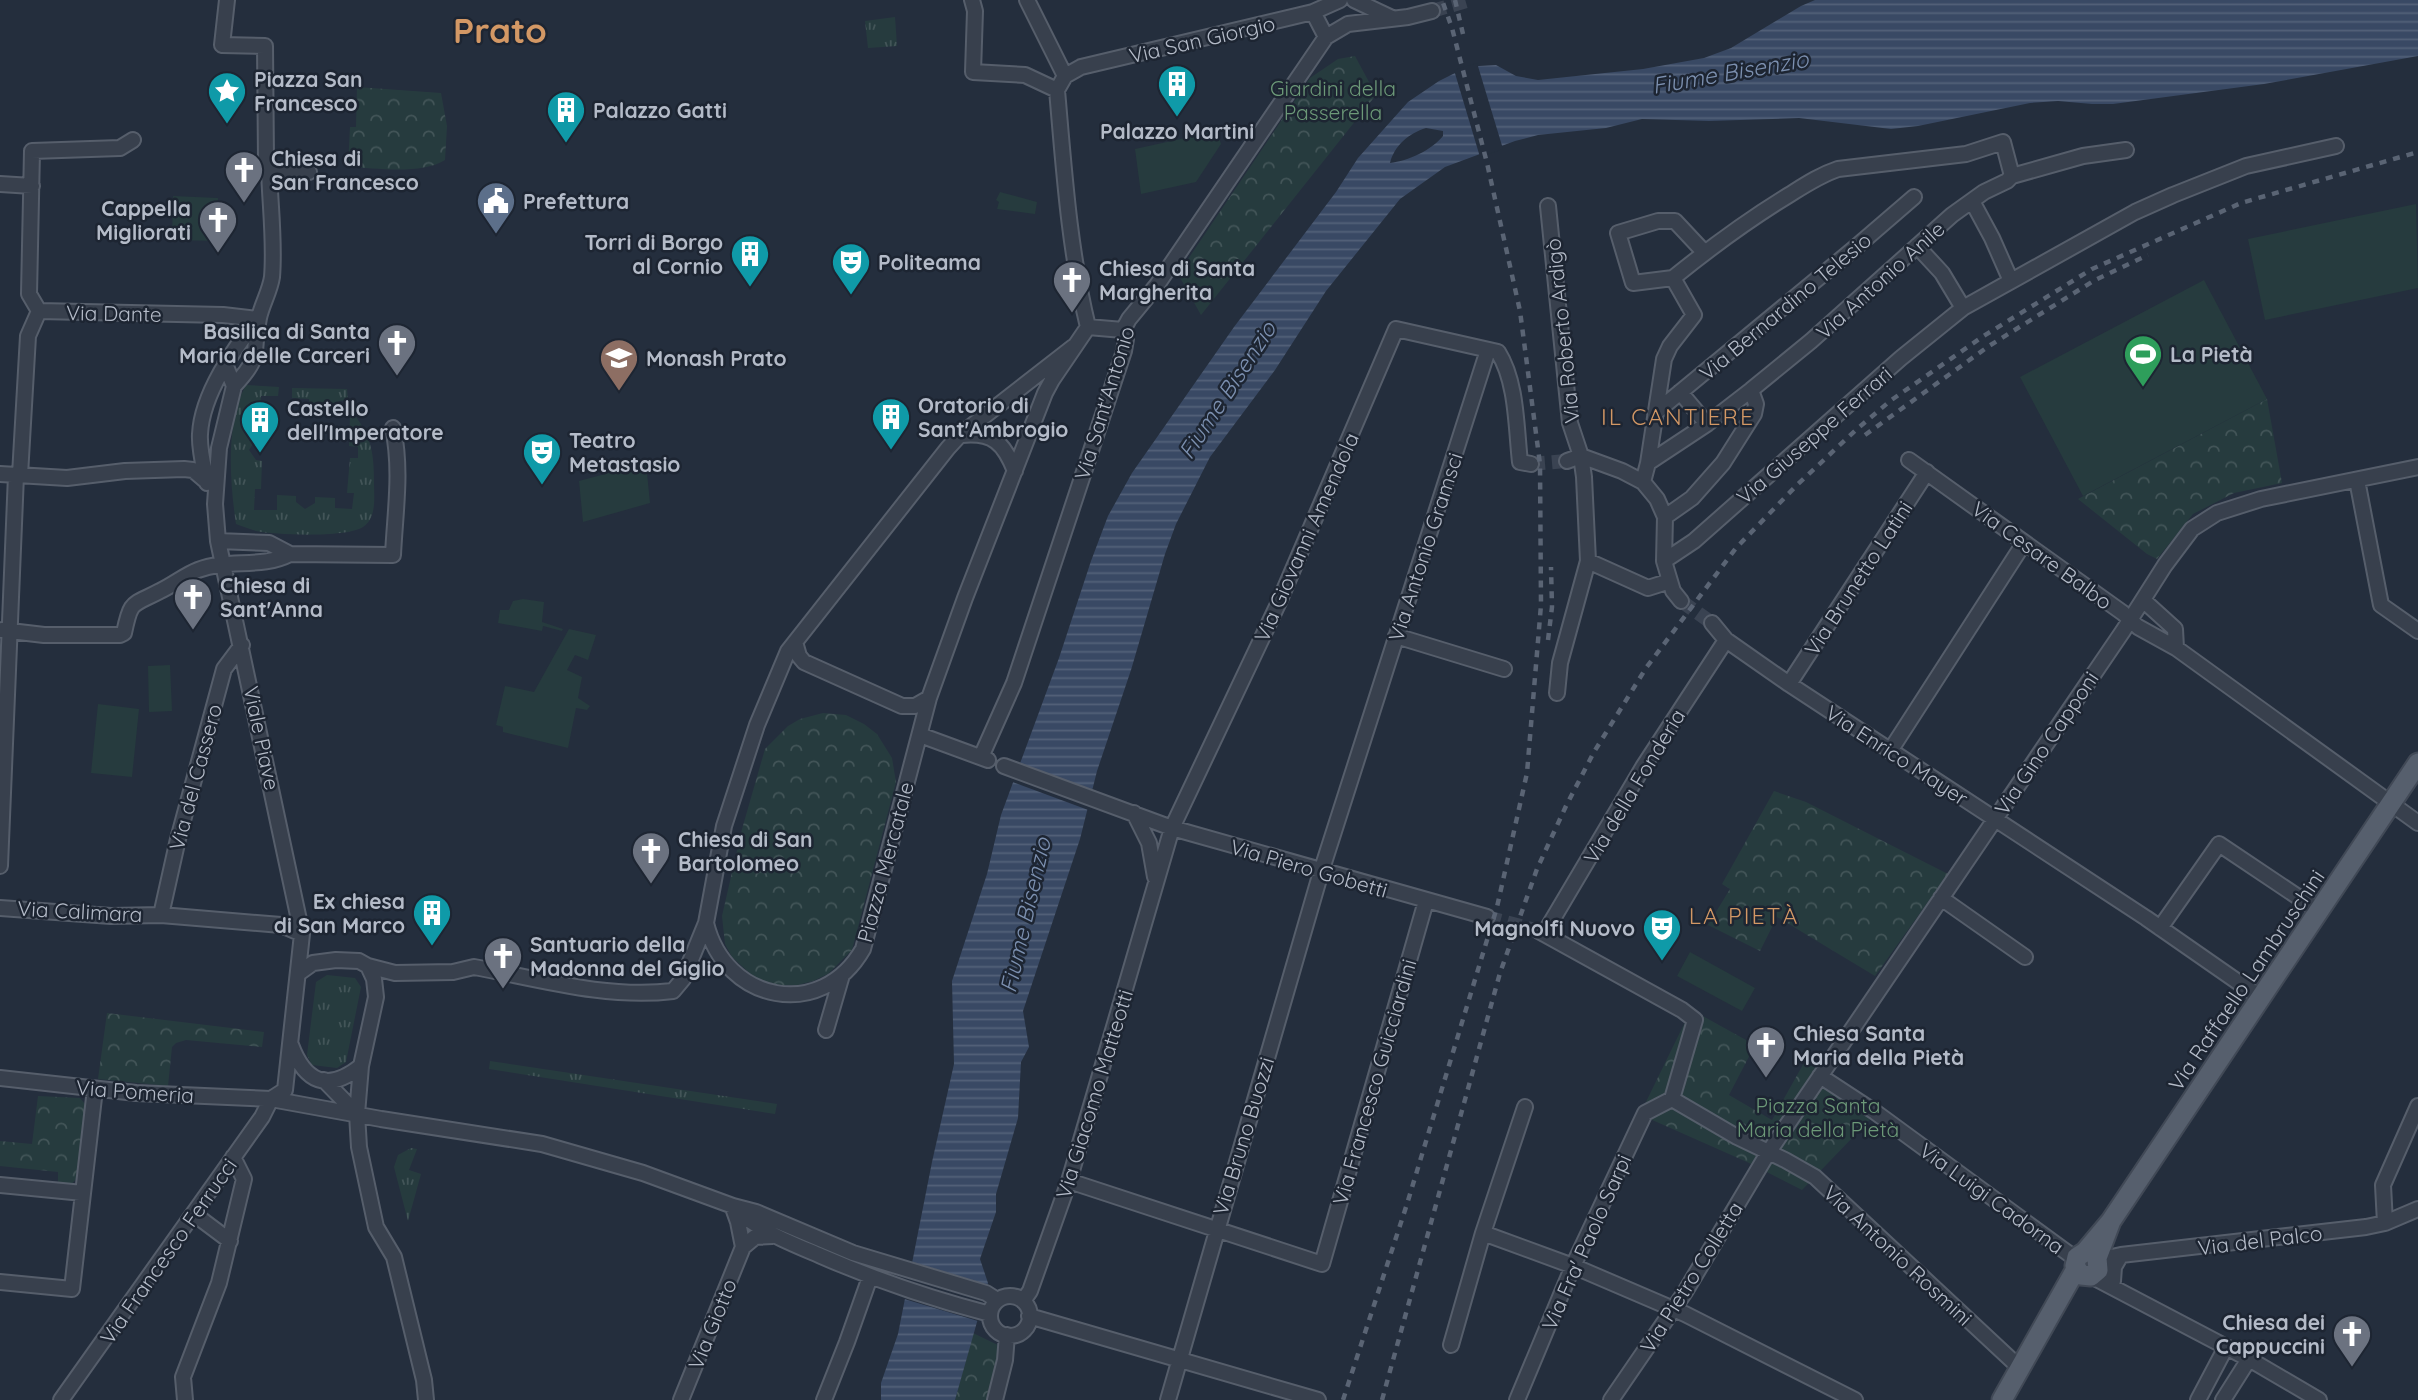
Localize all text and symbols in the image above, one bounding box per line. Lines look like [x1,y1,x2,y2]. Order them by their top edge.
district label: Prato [453,8,547,52]
street label: Via San Giorgio [1126,10,1278,68]
water label: Fiume Bisenzio [1650,44,1811,100]
building icon: Palazzo Martini [1156,63,1198,118]
place label: Piazza San Francesco [254,66,362,116]
place icon: Piazza San Francesco [206,70,248,125]
park label: Giardini della Passerella [1270,75,1396,125]
building icon: Palazzo Gatti [545,89,587,144]
place label: Palazzo Gatti [593,97,727,123]
place label: Palazzo Martini [1100,118,1254,144]
place label: Chiesa di San Francesco [271,145,419,195]
church icon: Chiesa di San Francesco [223,149,265,204]
public building icon: Prefettura [475,180,517,235]
place label: Prefettura [523,188,629,214]
place label: Cappella Migliorati [96,195,191,245]
church icon: Cappella Migliorati [197,199,239,254]
street label: Via Antonio Anile [1810,215,1950,345]
street label: Via Bernardino Telesio [1694,227,1876,385]
place label: Torri di Borgo al Cornio [584,229,723,279]
building icon: Torri di Borgo al Cornio [729,233,771,288]
street label: Via Roberto Ardigò [1539,237,1585,425]
theatre icon: Politeama [830,241,872,296]
place label: Politeama [878,249,981,275]
place label: Chiesa di Santa Margherita [1099,255,1255,305]
church icon: Chiesa di Santa Margherita [1051,259,1093,314]
street label: Via Dante [66,299,162,327]
water label: Fiume Bisenzio [1172,315,1283,464]
place label: Basilica di Santa Maria delle Carceri [179,318,370,368]
church icon: Basilica di Santa Maria delle Carceri [376,322,418,377]
street label: Via Sant'Antonio [1068,323,1140,483]
sports icon: La Pietà [2122,333,2164,388]
school or university icon: Monash Prato [598,337,640,392]
place label: La Pietà [2170,341,2253,367]
place label: Monash Prato [646,345,787,371]
street label: Via Giuseppe Ferrari [1731,360,1897,510]
place label: Oratorio di Sant'Ambrogio [918,392,1068,442]
place label: Castello dell'Imperatore [287,395,444,445]
building icon: Oratorio di Sant'Ambrogio [870,396,912,451]
building icon: Castello dell'Imperatore [239,399,281,454]
district label: IL CANTIERE [1601,402,1755,431]
place label: Teatro Metastasio [569,427,680,477]
street label: Via Giovanni Amendola [1248,428,1364,646]
theatre icon: Teatro Metastasio [521,431,563,486]
street label: Via Antonio Gramsci [1382,449,1468,645]
street label: Via Cesare Balbo [1967,495,2117,615]
street label: Via Brunetto Latini [1798,496,1918,660]
place label: Chiesa di Sant'Anna [220,572,323,622]
church icon: Chiesa di Sant'Anna [172,576,214,631]
street label: Via Gino Capponi [1988,666,2104,820]
street label: Viale Piave [238,684,286,792]
street label: Via Enrico Mayer [1821,699,1973,811]
street label: Via del Cassero [163,701,227,853]
street label: Via della Fonderia [1578,704,1690,868]
street label: Piazza Mercatale [851,779,919,945]
place label: Chiesa di San Bartolomeo [678,826,812,876]
church icon: Chiesa di San Bartolomeo [630,830,672,885]
street label: Via Piero Gobetti [1227,833,1391,903]
water label: Fiume Bisenzio [993,834,1057,995]
street label: Via Raffaello Lambruschini [2162,865,2330,1095]
place label: Ex chiesa di San Marco [274,888,405,938]
building icon: Ex chiesa di San Marco [411,892,453,947]
street label: Via Calimara [17,895,143,927]
district label: LA PIETÀ [1689,901,1799,930]
theatre icon: Magnolfi Nuovo [1641,907,1683,962]
place label: Magnolfi Nuovo [1474,915,1635,941]
place label: Santuario della Madonna del Giglio [530,931,725,981]
church icon: Santuario della Madonna del Giglio [482,935,524,990]
street label: Via Francesco Guicciardini [1326,956,1422,1208]
street label: Via Giacomo Matteotti [1050,986,1138,1202]
place label: Chiesa Santa Maria della Pietà [1793,1020,1964,1070]
church icon: Chiesa Santa Maria della Pietà [1745,1024,1787,1079]
street label: Via Bruno Buozzi [1207,1054,1279,1218]
street label: Via Pomeria [75,1074,195,1108]
park label: Piazza Santa Maria della Pietà [1737,1092,1899,1142]
street label: Via Luigi Cadorna [1915,1137,2069,1259]
street label: Via Fra' Paolo Sarpi [1536,1150,1636,1334]
street label: Via Francesco Ferrucci [94,1153,242,1349]
street label: Via Antonio Rosmini [1818,1179,1978,1331]
street label: Via Pietro Colletta [1634,1196,1748,1358]
street label: Via del Palco [2196,1219,2324,1261]
street label: Via Giotto [682,1275,742,1373]
place label: Chiesa dei Cappuccini [2216,1309,2325,1359]
church icon: Chiesa dei Cappuccini [2331,1313,2373,1368]

